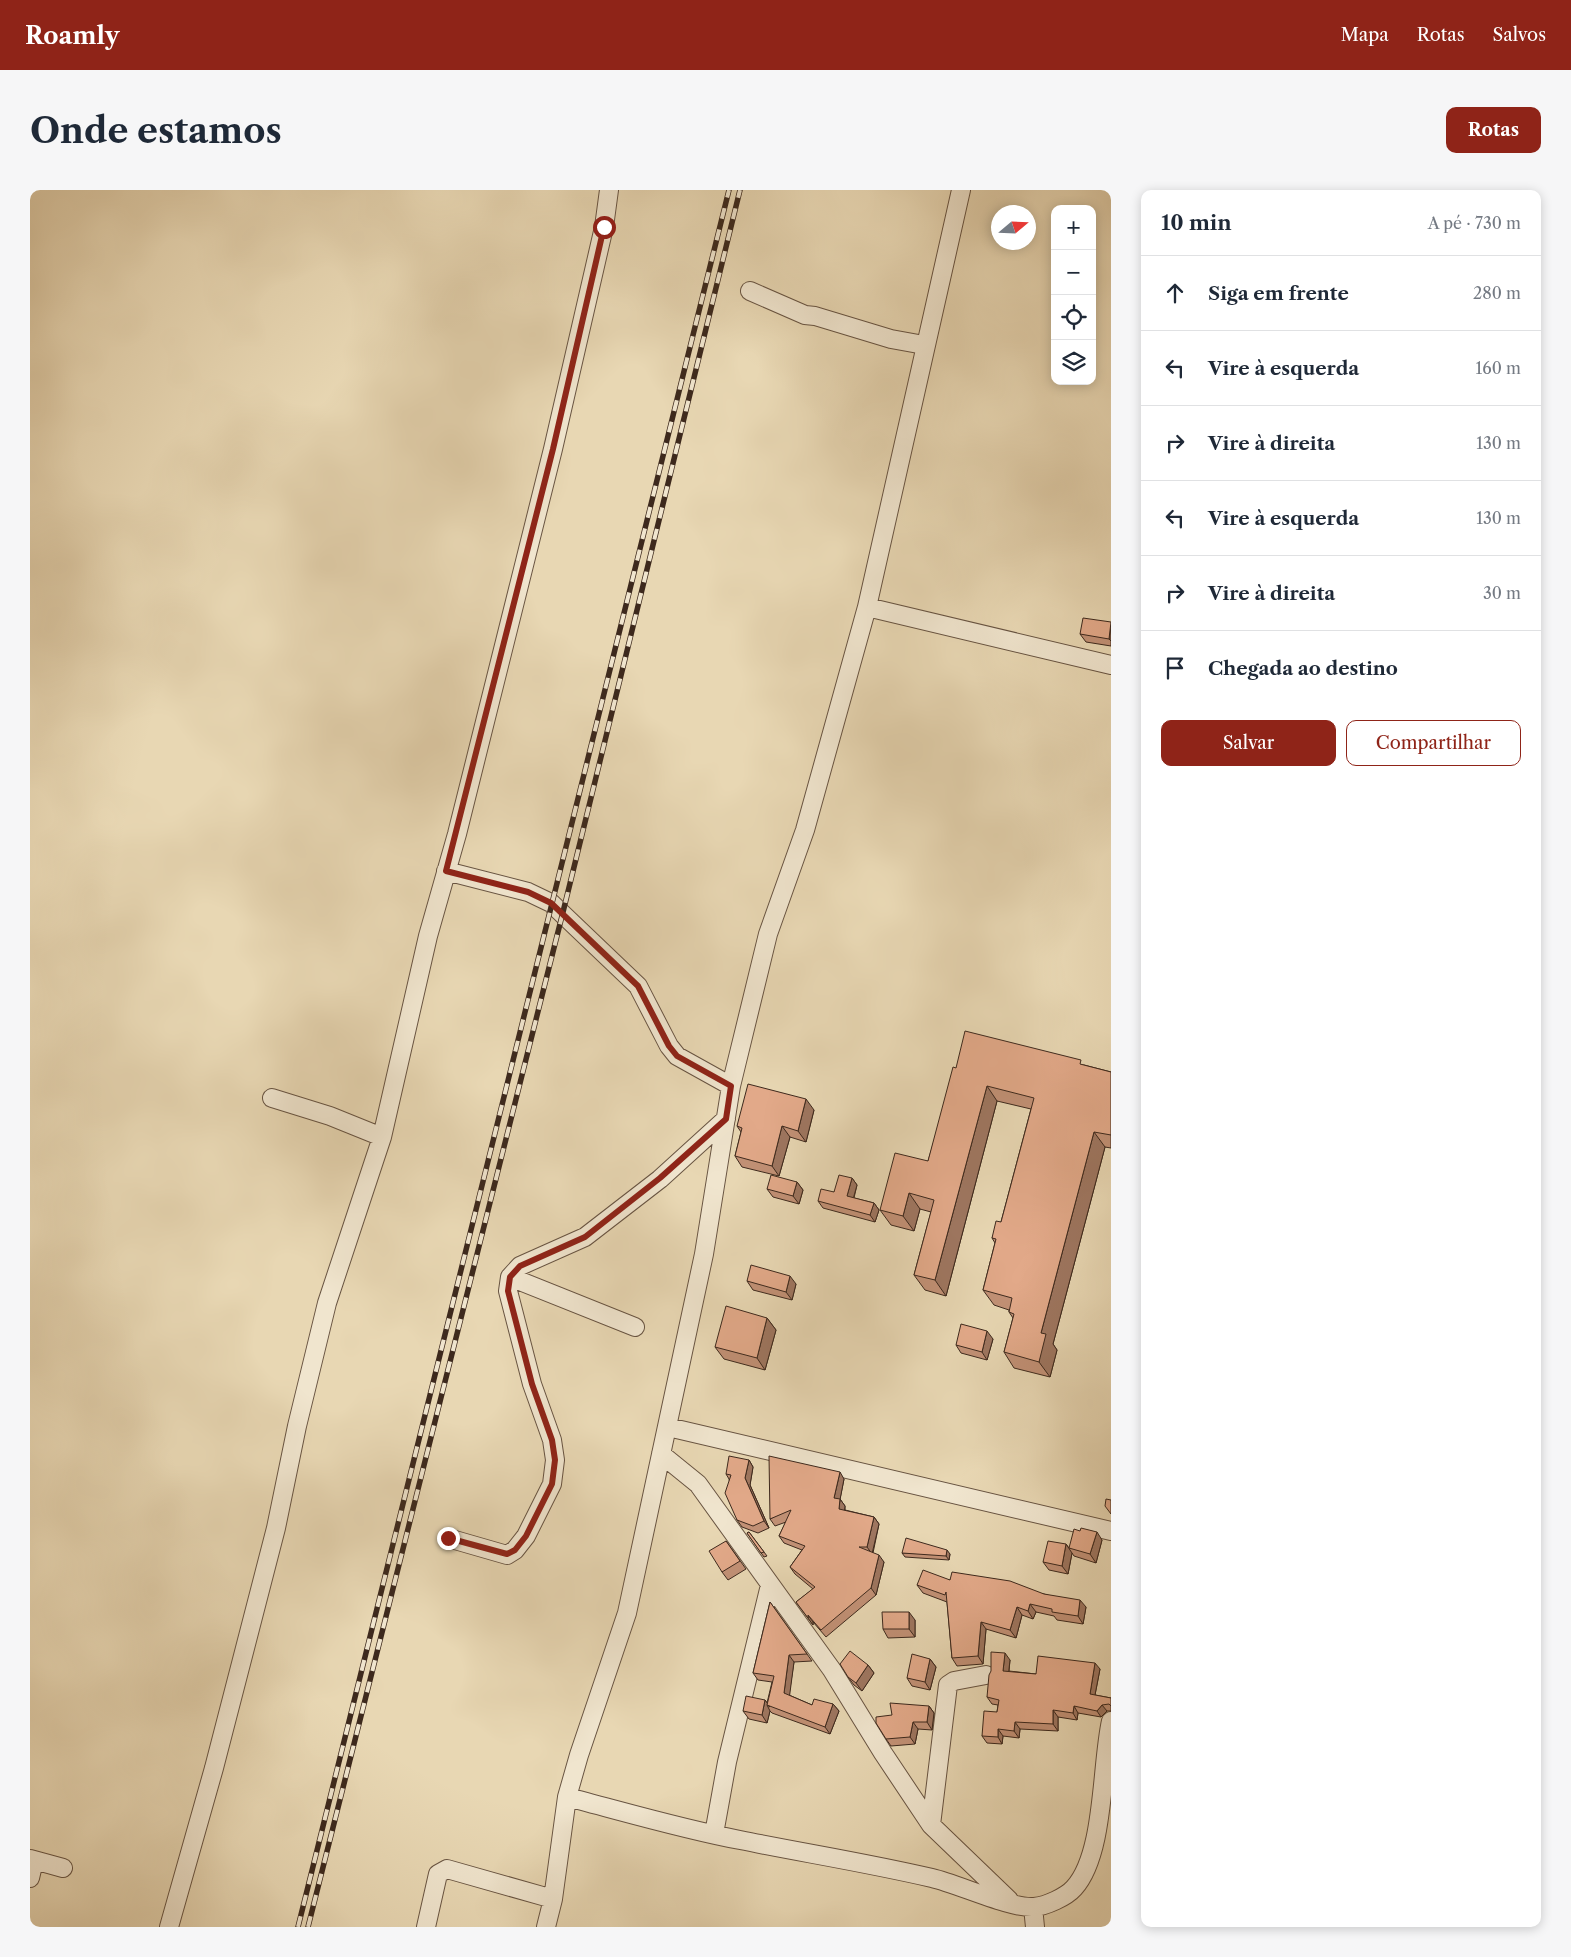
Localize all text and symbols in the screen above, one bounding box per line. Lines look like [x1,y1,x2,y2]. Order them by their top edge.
text: Roamly [25,21,119,50]
text: Mapa [1341,24,1389,46]
text: Rotas [1417,24,1465,46]
text: Salvos [1493,24,1546,46]
button: Rotas [1446,107,1541,153]
text: Onde estamos [30,109,282,152]
north arrow [991,205,1036,250]
map controls [1051,205,1096,385]
button: + [1051,205,1096,250]
text: 10 min [1161,210,1232,235]
text: A pé · 730 m [1428,213,1521,233]
route start [593,216,616,239]
button: − [1051,250,1096,295]
icon: ahead [1161,279,1189,307]
text: Siga em frente [1208,282,1349,305]
text: 280 m [1473,283,1521,303]
button: locate [1051,295,1096,340]
button: layers [1051,340,1096,385]
icon: left [1161,354,1189,382]
text: Vire à esquerda [1208,357,1359,380]
text: 160 m [1476,358,1521,378]
icon: right [1161,429,1189,457]
text: Vire à direita [1208,432,1335,455]
text: 130 m [1476,433,1521,453]
icon: left [1161,504,1189,532]
text: Vire à esquerda [1208,507,1359,530]
text: 130 m [1476,508,1521,528]
icon: right [1161,579,1189,607]
text: Vire à direita [1208,582,1335,605]
text: 30 m [1483,583,1521,603]
icon: arrive [1161,654,1189,682]
text: Chegada ao destino [1208,657,1398,680]
button: Salvar [1161,720,1336,766]
button: Compartilhar [1346,720,1521,766]
route end [437,1527,460,1550]

